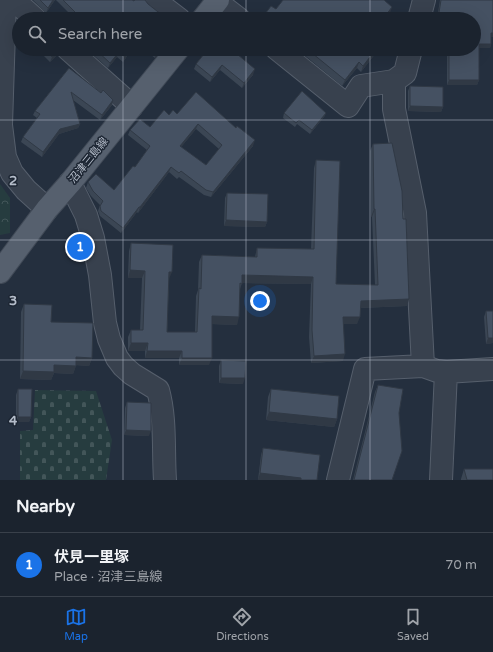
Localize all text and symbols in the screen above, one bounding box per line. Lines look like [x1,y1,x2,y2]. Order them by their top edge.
search box [12,12,481,56]
icon: search [26,23,48,45]
text: Search here [58,25,142,43]
street label: 沼津三島線 [66,135,111,186]
text: 2 [9,173,17,189]
pin: 1 [67,232,93,262]
your location [250,291,270,311]
text: 3 [9,293,17,309]
text: 4 [9,413,18,429]
text: Nearby [16,496,75,517]
text: 伏見一里塚 [54,548,129,566]
text: 1 [25,557,33,573]
text: 70 m [445,557,477,573]
text: Place · 沼津三島線 [54,569,163,585]
tab: Map [64,606,88,643]
tab: Directions [216,606,269,643]
tab: Saved [397,606,429,643]

